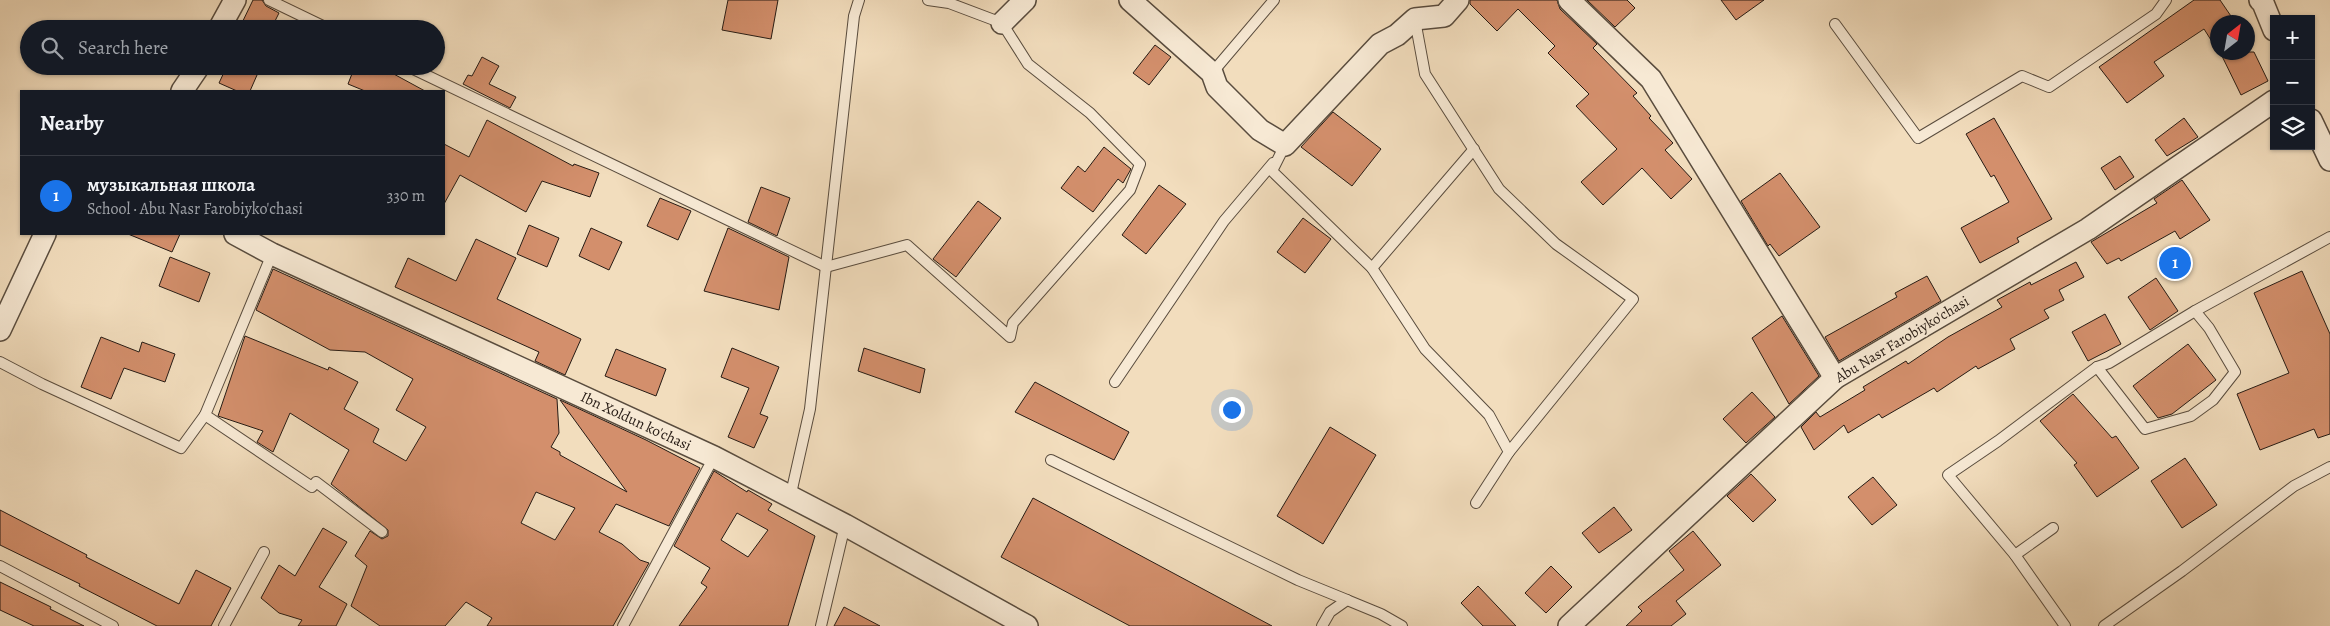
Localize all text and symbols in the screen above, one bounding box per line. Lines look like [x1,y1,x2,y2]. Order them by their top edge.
north arrow [2210,15,2255,60]
map controls [2270,15,2315,150]
button: + [2270,15,2315,60]
search box [20,20,445,75]
icon: search [38,34,66,62]
text: Search here [78,35,168,61]
button: − [2270,60,2315,105]
button: layers [2270,105,2315,150]
text: Nearby [40,109,103,137]
text: музыкальная школа [87,172,255,198]
text: 1 [53,185,59,207]
text: 330 m [387,185,425,207]
text: School · Abu Nasr Farobiyko'chasi [87,198,303,220]
pin: 1 [2159,244,2191,282]
street label: Abu Nasr Farobiyko'chasi [1830,291,1973,387]
street label: Ibn Xoldun ko'chasi [577,387,695,455]
your location [1219,397,1245,423]

